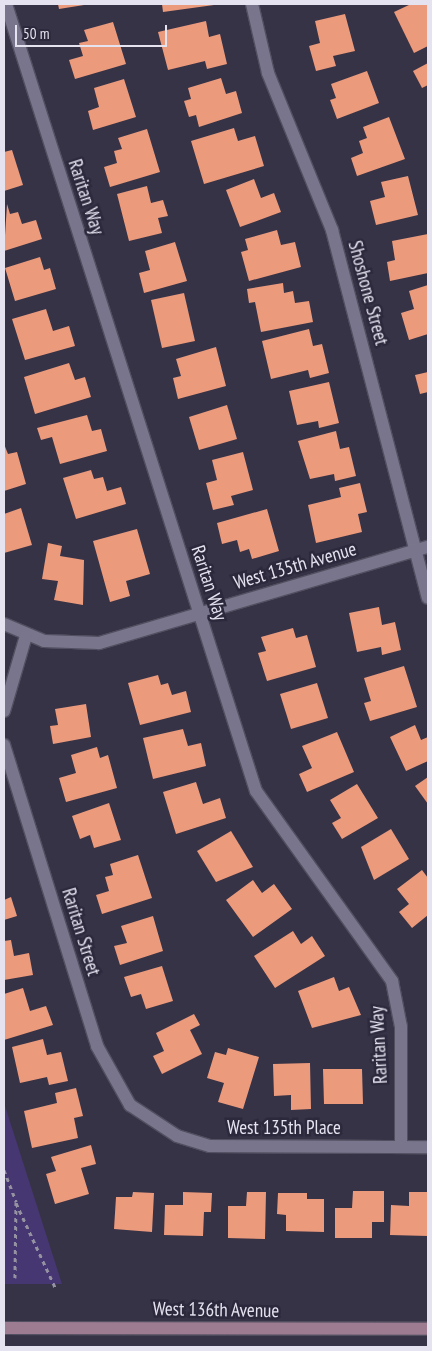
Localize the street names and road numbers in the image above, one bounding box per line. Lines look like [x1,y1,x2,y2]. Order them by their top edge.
street label: Raritan Way [63,156,109,238]
street label: Shoshone Street [343,238,393,348]
street label: West 135th Avenue [231,538,359,594]
street label: Raritan Way [186,542,232,624]
street label: Raritan Street [57,885,105,979]
street label: Raritan Way [366,1005,392,1085]
street label: West 135th Place [227,1117,341,1139]
street label: West 136th Avenue [152,1297,280,1323]

